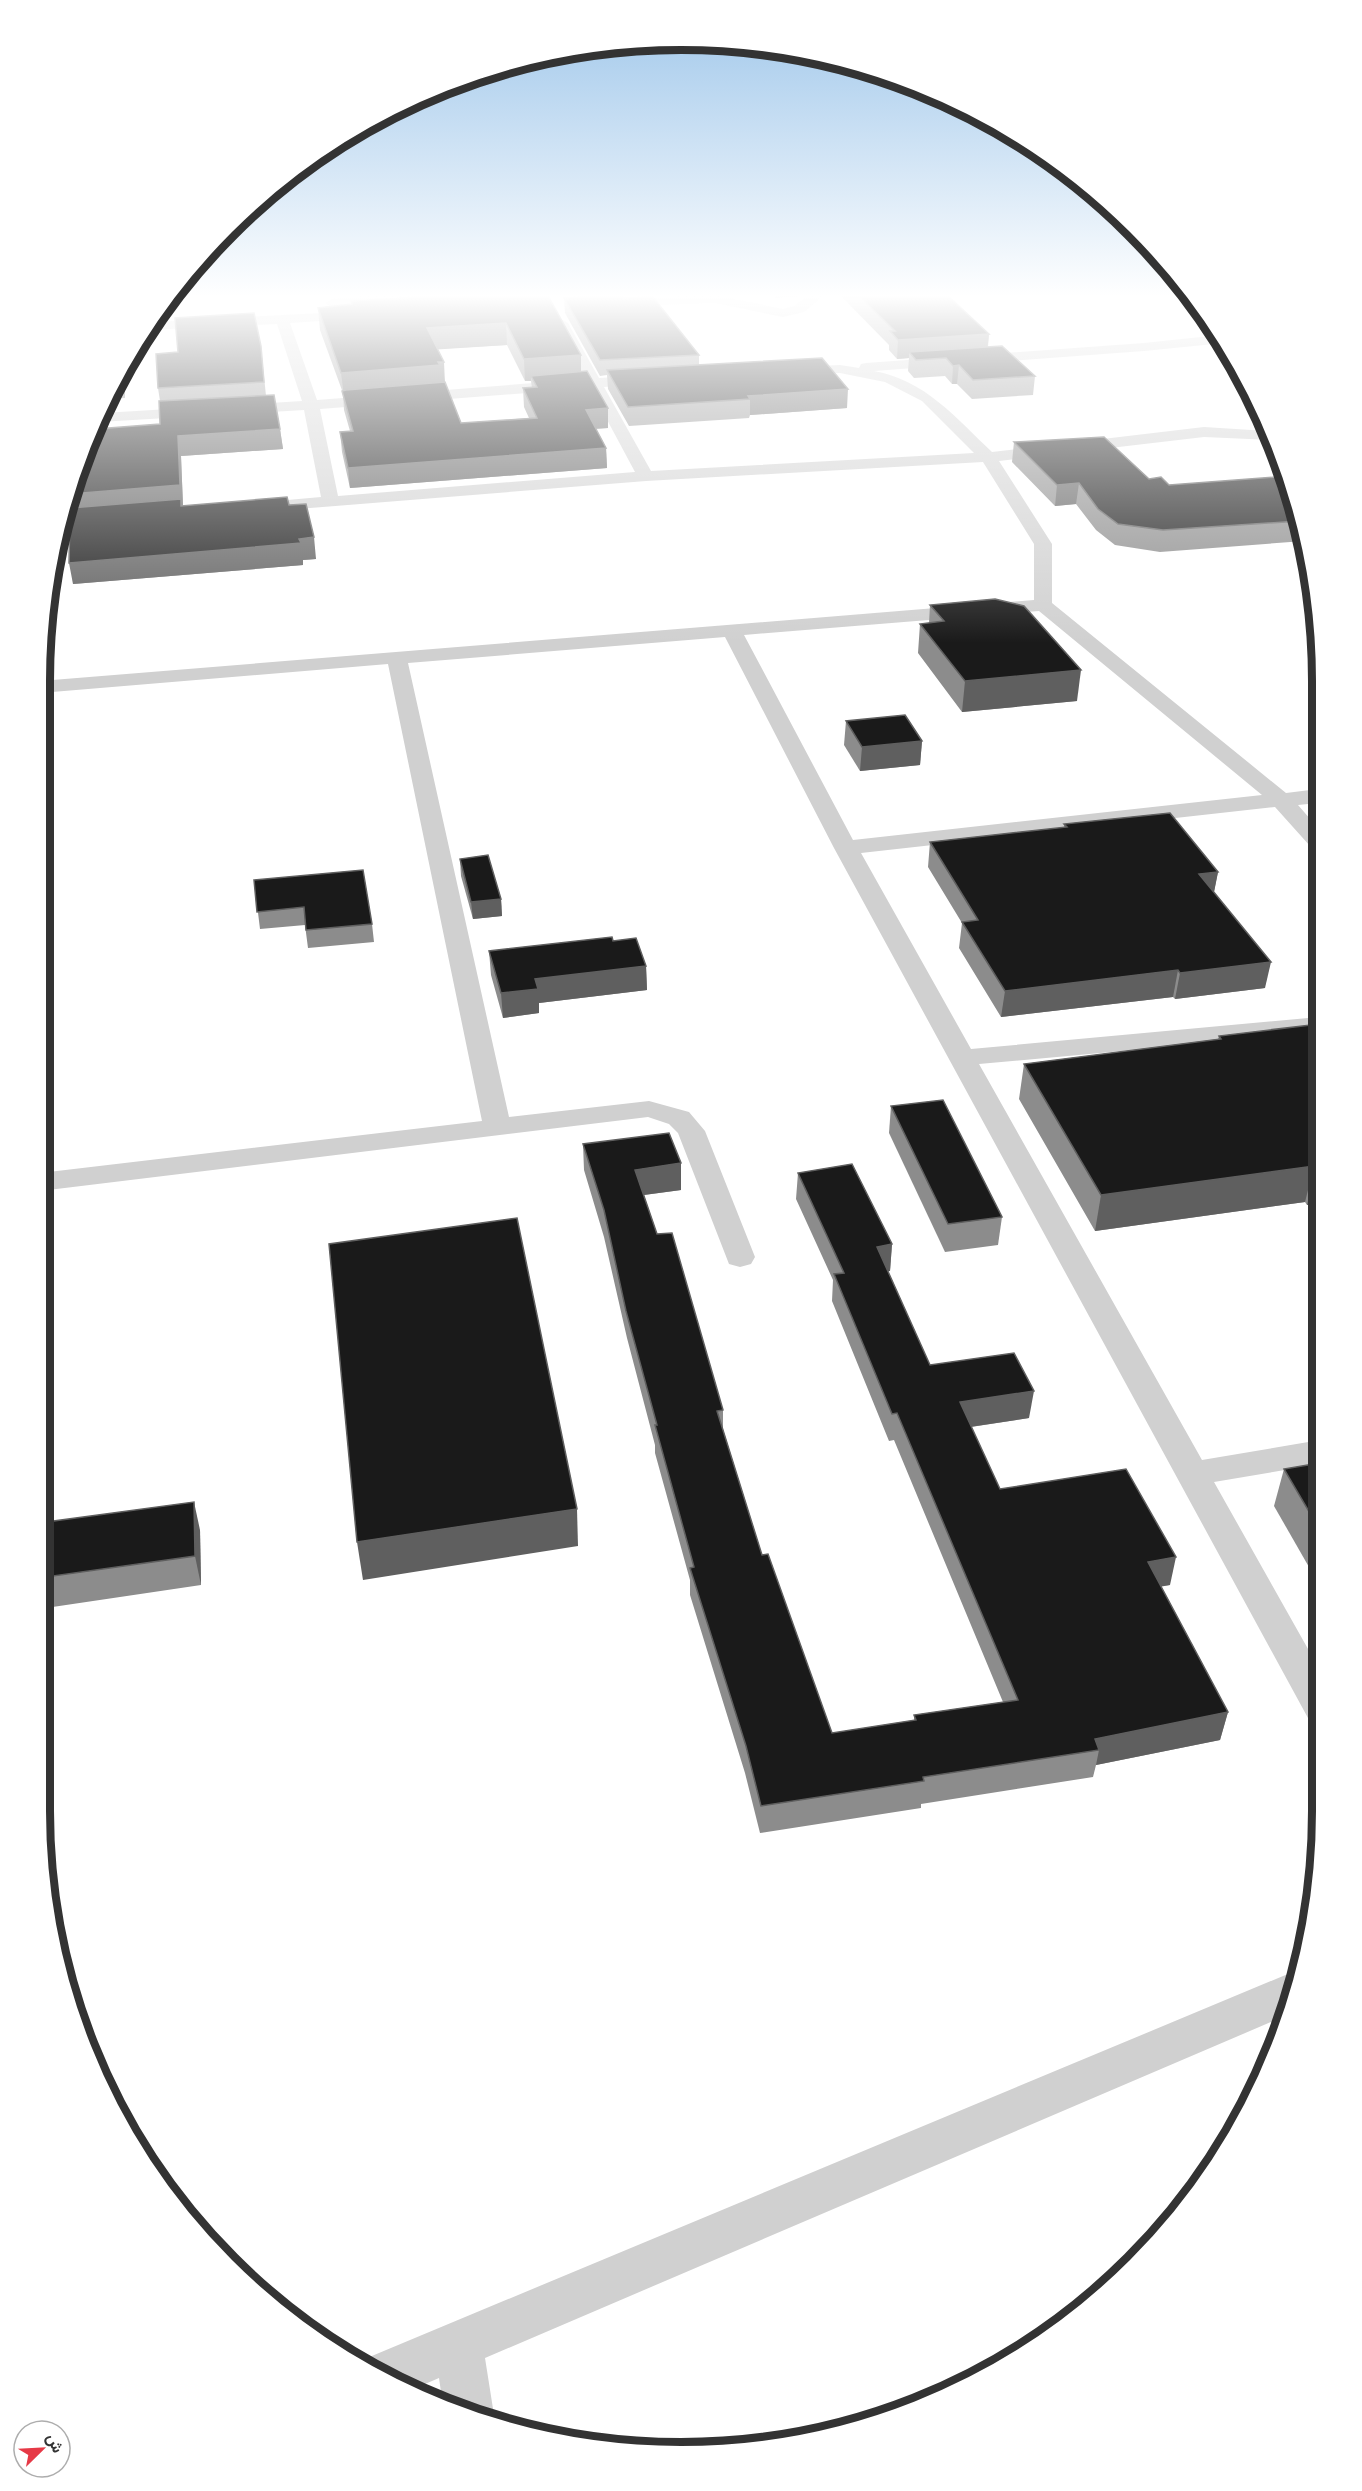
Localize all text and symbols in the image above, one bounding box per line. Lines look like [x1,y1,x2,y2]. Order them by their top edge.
north arrow [12,2419,72,2479]
text: ش [42,2430,70,2456]

